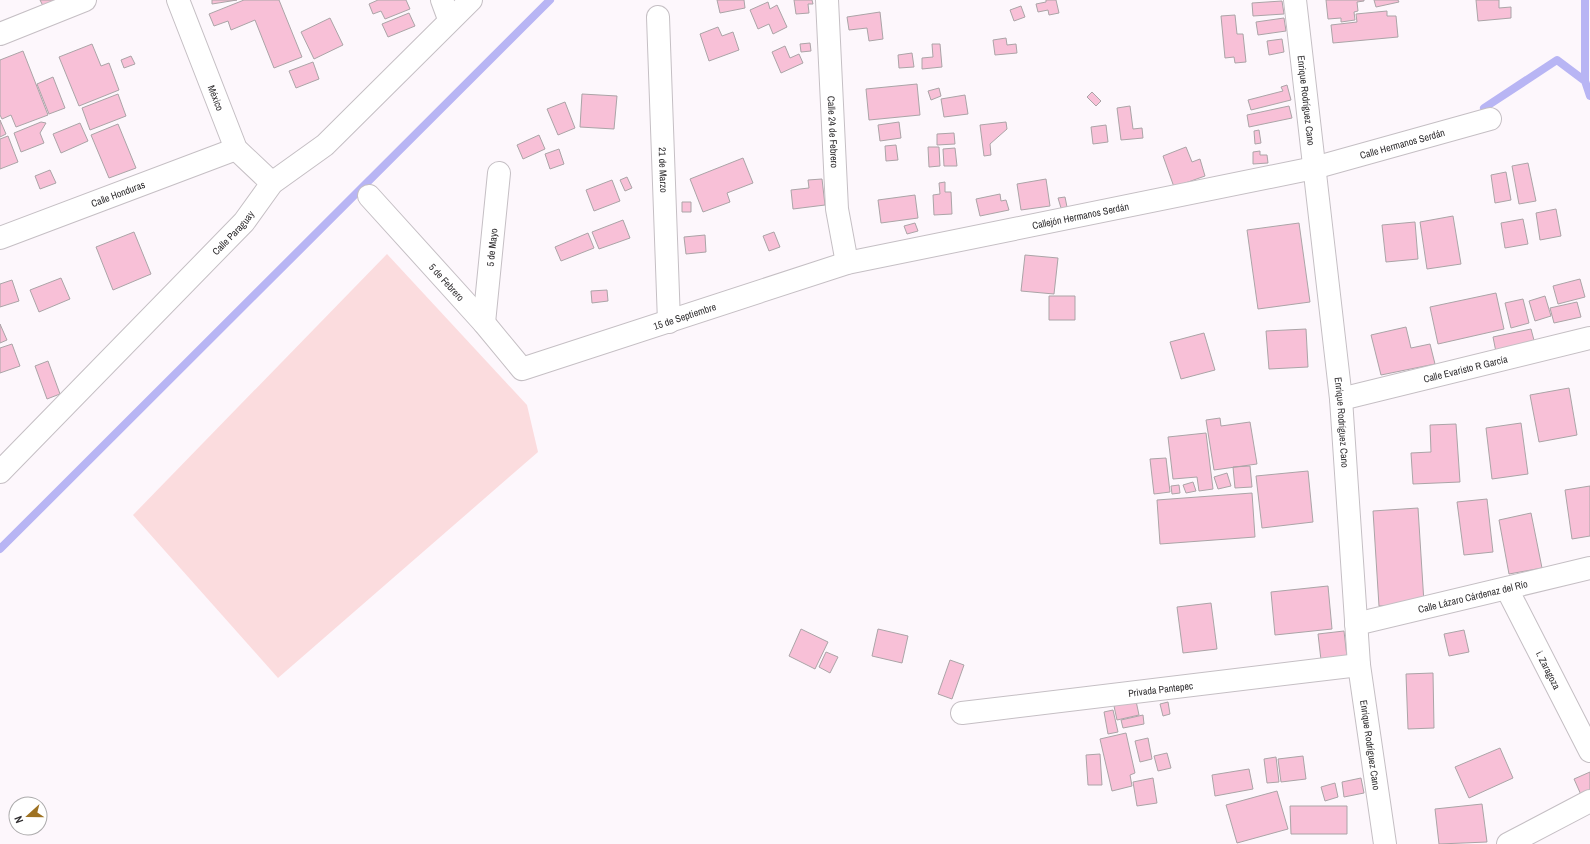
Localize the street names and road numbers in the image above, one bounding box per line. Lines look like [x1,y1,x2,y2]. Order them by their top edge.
street label: Enrique Rodríguez Cano [1294,55,1318,147]
street label: México [205,83,227,113]
street label: Calle 24 de Febrero [825,96,841,169]
street label: Calle Hermanos Serdán [1358,126,1446,162]
street label: 21 de Marzo [656,147,670,193]
street label: Calle Honduras [89,178,147,210]
street label: Callejón Hermanos Serdán [1031,200,1130,232]
street label: Calle Paraguay [209,207,258,258]
street label: 5 de Mayo [484,227,500,267]
street label: 5 de Febrero [426,261,467,304]
street label: 15 de Septiembre [652,300,718,333]
street label: Calle Evaristo R García [1422,352,1509,386]
street label: Enrique Rodríguez Cano [1332,376,1352,468]
street label: Calle Lázaro Cárdenaz del Río [1417,577,1529,616]
street label: i. Zaragoza [1533,649,1563,692]
street label: Privada Pantepec [1127,679,1194,700]
street label: Enrique Rodríguez Cano [1357,699,1383,791]

